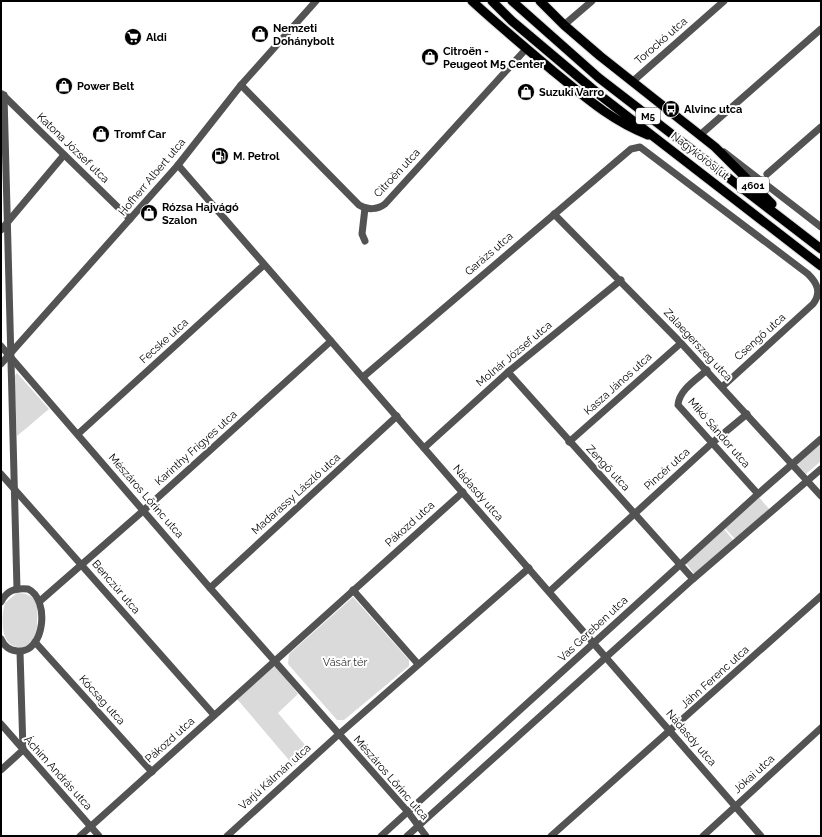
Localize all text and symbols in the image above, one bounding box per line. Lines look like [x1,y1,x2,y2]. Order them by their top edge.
street label: Torockó utca [632,15,690,67]
place label: Nemzeti Dohánybolt [273,22,335,48]
shop icon: Nemzeti Dohánybolt [250,24,270,44]
supermarket icon: Aldi [123,27,143,47]
place label: Aldi [146,31,167,44]
place label: Citroën - Peugeot M5 Center [443,45,545,71]
shop icon: Citroën - Peugeot M5 Center [420,47,440,67]
shop icon: Power Belt [54,76,74,96]
place label: Power Belt [77,80,135,93]
shop icon: Suzuki Varro [516,82,536,102]
place label: Suzuki Varro [539,86,605,99]
bus stop icon: Alvinc utca [661,99,681,119]
place label: Alvinc utca [684,103,742,116]
road number: M5 [636,108,660,124]
street label: Katona József utca [34,110,112,186]
shop icon: Tromf Car [91,124,111,144]
place label: Tromf Car [114,128,167,141]
street label: Nagykőrösi út [668,129,732,183]
street label: Hofherr Albert utca [116,136,188,218]
fuel station icon: M. Petrol [210,146,230,166]
street label: Citroën utca [371,146,423,200]
place label: M. Petrol [233,150,280,163]
road number: 4601 [737,177,769,193]
place label: Rózsa Hajvágó Szalon [162,201,239,227]
shop icon: Rózsa Hajvágó Szalon [139,203,159,223]
street label: Garázs utca [462,230,516,278]
street label: Zalaegerszeg utca [661,306,735,384]
street label: Csengő utca [732,311,788,363]
street label: Fecske utca [137,316,191,366]
street label: Molnár József utca [474,319,554,389]
street label: Kasza János utca [581,350,655,418]
street label: Mikó Sándor utca [685,396,753,470]
street label: Karinthy Frigyes utca [152,408,240,488]
street label: Zengő utca [583,442,633,494]
street label: Pincér utca [642,445,692,493]
street label: Mészáros Lőrinc utca [106,451,186,541]
street label: Madarassy László utca [249,451,343,537]
street label: Nádasdy utca [450,462,506,524]
street label: Pákozd utca [383,498,437,550]
street label: Benczúr utca [89,558,143,616]
street label: Vas Gereben utca [556,594,630,664]
street label: Jáhn Ferenc utca [678,643,752,711]
park label: Vásár tér [323,656,367,669]
street label: Kócsag utca [76,672,128,728]
street label: Nádasdy utca [663,707,719,769]
street label: Pákozd utca [143,714,197,766]
street label: Áchim András utca [21,732,96,813]
street label: Mészáros Lőrinc utca [351,733,431,823]
street label: Varjú Kálmán utca [236,741,314,813]
street label: Jókai utca [731,752,777,796]

